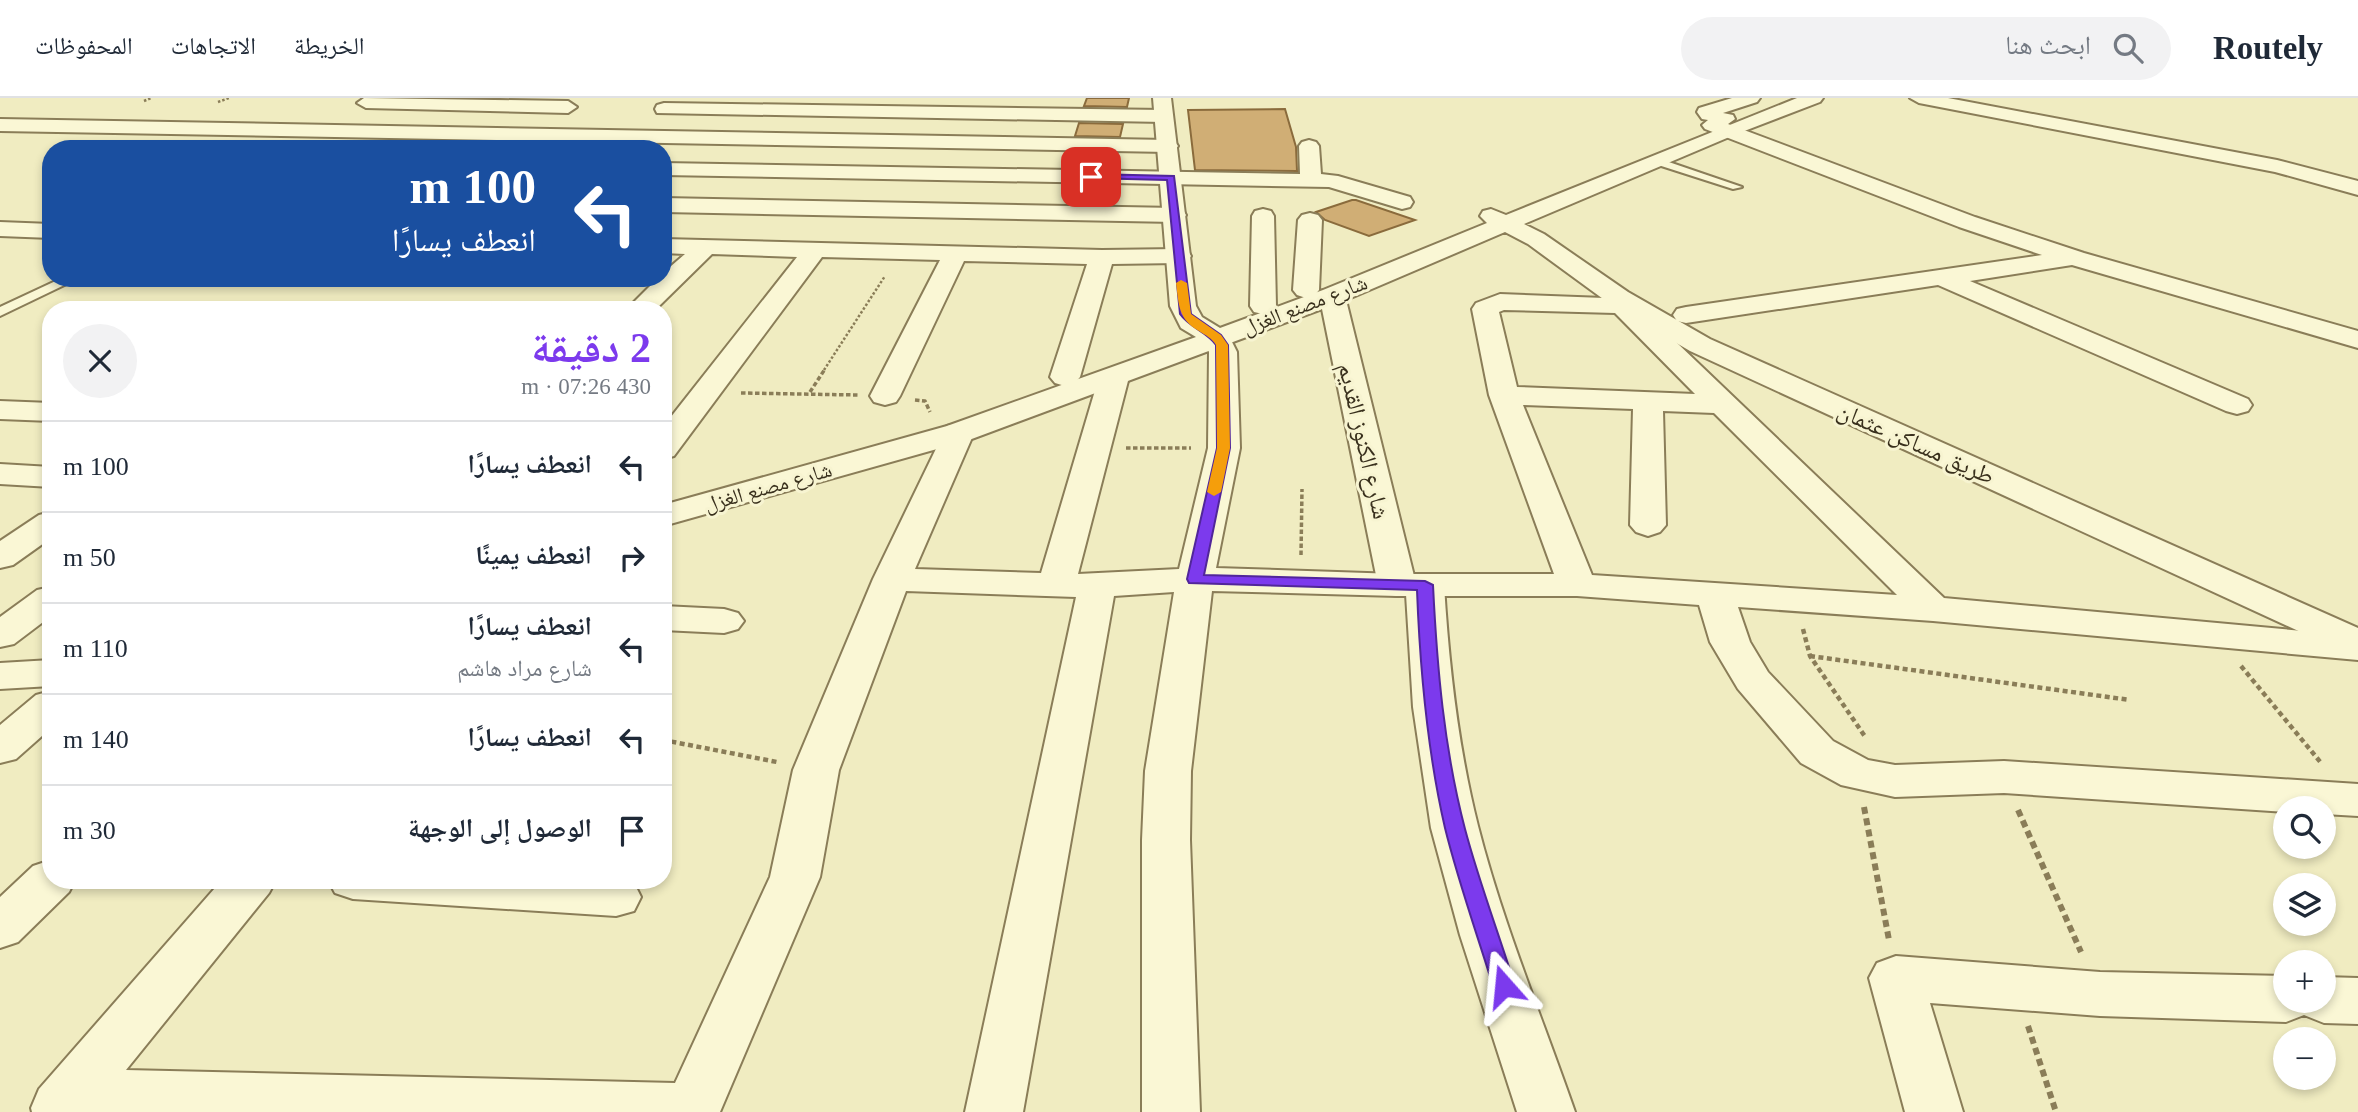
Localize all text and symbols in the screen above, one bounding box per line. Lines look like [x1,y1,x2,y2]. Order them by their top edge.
search box [1681,17,2171,80]
icon: search [2109,29,2147,67]
text: Routely [2213,30,2323,66]
text: ابحث هنا [2005,31,2091,60]
text: المحفوظات [35,33,133,59]
text: الاتجاهات [171,33,256,59]
text: الخريطة [294,33,365,59]
pin [1061,147,1121,207]
icon: arrive [1072,158,1110,196]
text: 100 m [409,159,536,214]
icon: left [560,168,651,259]
text: انعطف يسارًا [392,222,536,258]
street label: شارع مصنع الغزل [1239,270,1371,341]
button: close [63,324,137,398]
text: 2 دقيقة [531,325,651,371]
street label: شارع الكنوز القديم [1330,360,1395,522]
text: 430 m · 07:26 [521,374,651,399]
street label: طريق مساكن عثمان [1833,397,1998,490]
icon: left [613,448,651,486]
text: انعطف يسارًا [468,450,592,479]
text: 100 m [63,452,129,481]
street label: شارع مصنع الغزل [701,457,835,518]
icon: right [613,539,651,577]
text: انعطف يمينًا [475,541,592,570]
text: 50 m [63,543,116,572]
text: انعطف يسارًا [468,612,592,641]
icon: left [613,630,651,668]
text: 110 m [63,634,128,663]
text: شارع مراد هاشم [457,656,592,681]
icon: left [613,721,651,759]
text: انعطف يسارًا [468,723,592,752]
text: 140 m [63,725,129,754]
map controls [2273,796,2336,1090]
button: search [2273,796,2336,859]
icon: arrive [613,812,651,850]
text: الوصول إلى الوجهة [408,814,592,843]
text: 30 m [63,816,116,845]
button: layers [2273,873,2336,936]
position arrow [1467,949,1541,1023]
button: + [2273,950,2336,1013]
button: − [2273,1027,2336,1090]

